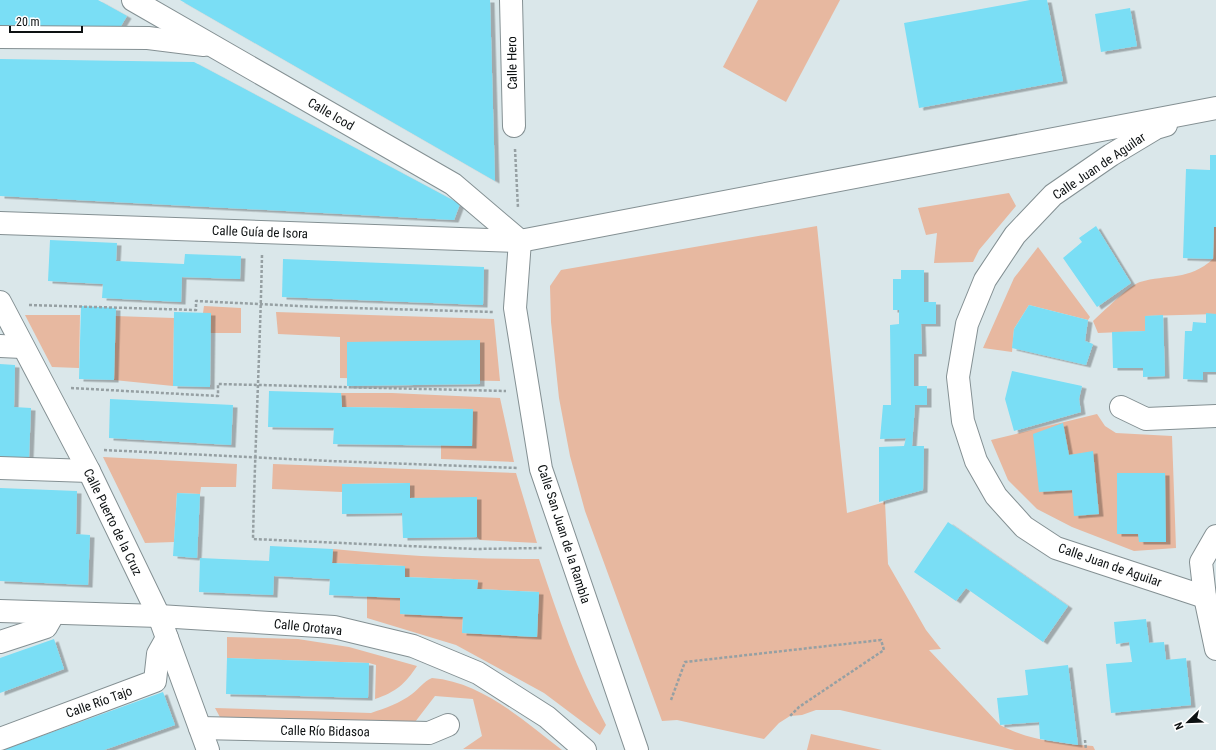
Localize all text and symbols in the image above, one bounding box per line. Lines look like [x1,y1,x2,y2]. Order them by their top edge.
scale bar [10,8,82,34]
text: 20 m [16,15,40,29]
street label: Calle Hero [504,36,520,90]
street label: Calle Icod [305,95,357,133]
street label: Calle Juan de Aguilar [1050,129,1148,203]
street label: Calle Guía de Isora [212,223,308,241]
street label: Calle San Juan de la Rambla [534,463,594,605]
street label: Calle Puerto de la Cruz [81,466,145,578]
street label: Calle Juan de Aguilar [1056,540,1164,590]
street label: Calle Orotava [273,616,343,638]
street label: Calle Río Tajo [64,683,134,721]
north arrow [1168,702,1208,742]
text: N [1172,720,1187,731]
street label: Calle Río Bidasoa [280,723,370,739]

